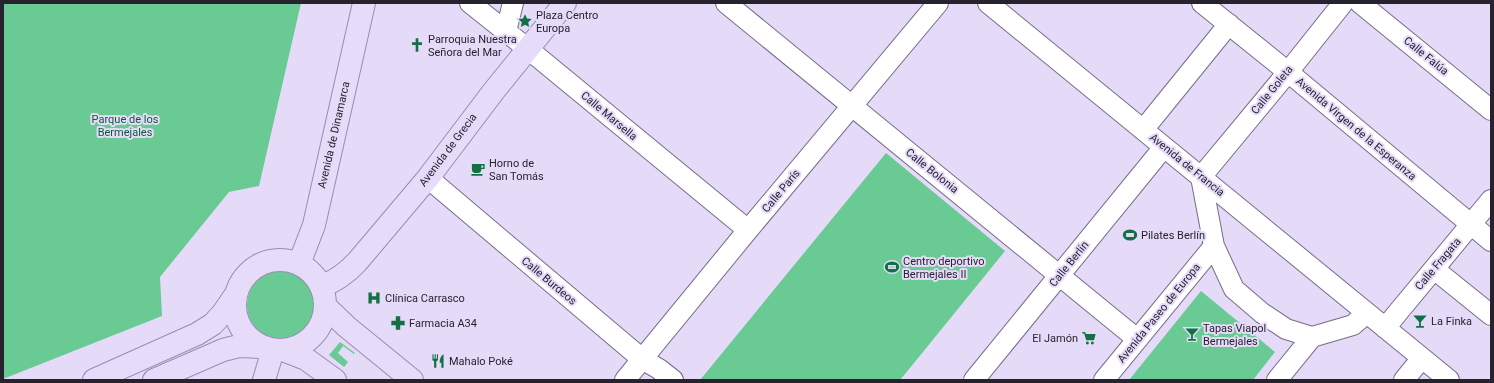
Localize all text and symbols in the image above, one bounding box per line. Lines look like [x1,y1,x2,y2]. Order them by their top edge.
place label: Plaza Centro Europa [536,9,598,35]
place icon: Plaza Centro Europa [517,13,533,29]
place label: Parroquia Nuestra Señora del Mar [428,33,517,59]
street label: Calle Falúa [1401,34,1451,78]
church icon: Parroquia Nuestra Señora del Mar [409,37,425,53]
street label: Calle Goleta [1248,63,1296,117]
street label: Avenida Virgen de la Esperanza [1293,75,1419,183]
street label: Avenida de Dinamarca [315,80,353,190]
street label: Calle Marsella [578,89,640,143]
street label: Avenida de Grecia [416,111,480,189]
park label: Parque de los Bermejales [92,113,159,139]
street label: Avenida de Francia [1147,131,1227,199]
street label: Calle Bolonia [903,146,961,196]
place label: Horno de San Tomás [489,157,544,183]
cafe icon: Horno de San Tomás [470,161,486,177]
street label: Calle París [759,167,803,215]
sports icon: Pilates Berlín [1122,227,1138,243]
place label: Pilates Berlín [1141,229,1205,242]
street label: Calle Fragata [1412,235,1464,293]
street label: Calle Berlín [1047,239,1091,289]
street label: Calle Burdeos [519,254,579,308]
place label: Centro deportivo Bermejales II [903,255,985,281]
sports icon: Centro deportivo Bermejales II [884,259,900,275]
street label: Avenida Paseo de Europa [1115,261,1203,365]
hospital icon: Clínica Carrasco [366,290,382,306]
place label: Clínica Carrasco [385,292,465,305]
bar icon: La Finka [1412,313,1428,329]
pharmacy icon: Farmacia A34 [390,315,406,331]
place label: La Finka [1431,315,1472,328]
place label: Farmacia A34 [409,317,477,330]
place label: Tapas Viapol Bermejales [1203,322,1266,348]
bar icon: Tapas Viapol Bermejales [1184,326,1200,342]
supermarket icon: El Jamón [1081,330,1097,346]
place label: El Jamón [1032,332,1078,345]
restaurant icon: Mahalo Poké [430,353,446,369]
place label: Mahalo Poké [449,355,513,368]

